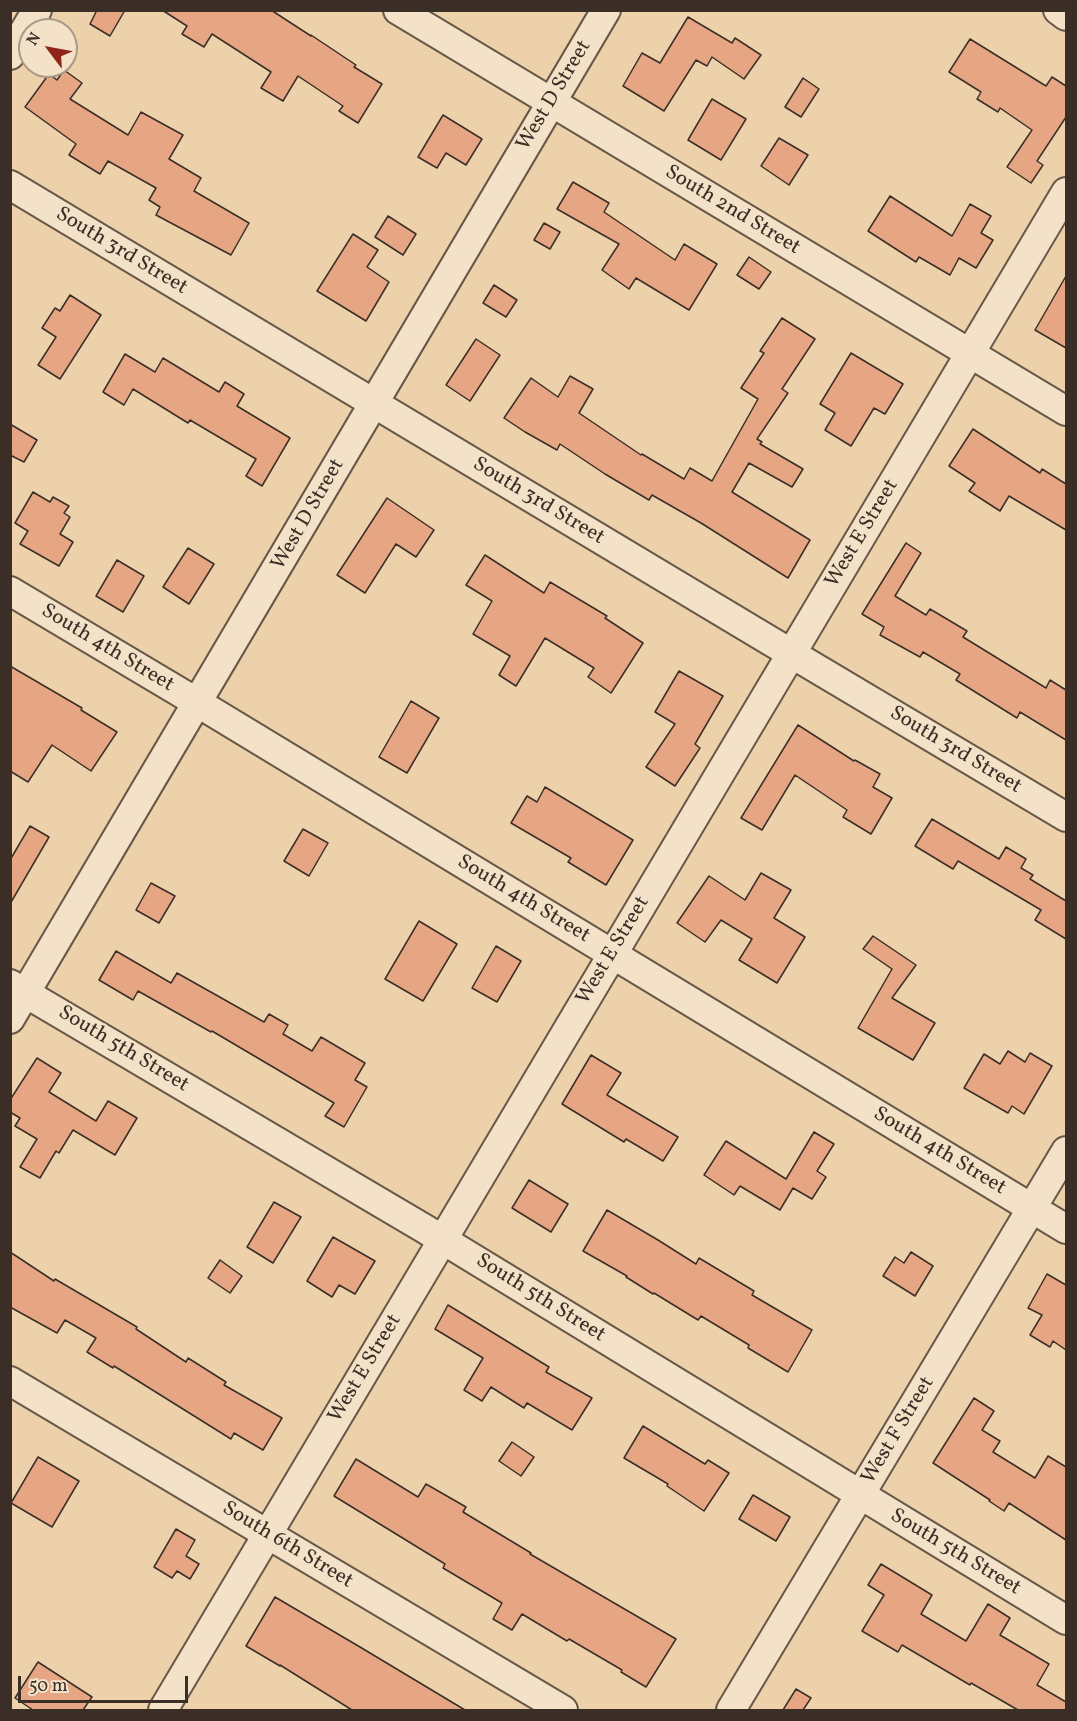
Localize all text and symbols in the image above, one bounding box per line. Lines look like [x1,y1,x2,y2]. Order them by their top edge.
north arrow [18,18,78,78]
text: N [22,29,47,50]
street label: West D Street [512,36,598,156]
street label: South 2nd Street [660,161,804,261]
street label: South 3rd Street [51,203,191,301]
street label: South 3rd Street [468,453,608,551]
street label: West D Street [267,455,351,575]
street label: West E Street [821,475,905,593]
street label: South 4th Street [36,599,178,699]
street label: South 3rd Street [885,702,1025,800]
street label: South 4th Street [452,850,594,950]
street label: West E Street [572,892,656,1010]
street label: South 5th Street [53,1001,193,1099]
street label: South 4th Street [868,1102,1010,1202]
street label: South 5th Street [471,1249,609,1349]
street label: West E Street [324,1310,408,1428]
street label: West F Street [857,1373,941,1489]
street label: South 6th Street [217,1497,357,1595]
street label: South 5th Street [885,1504,1025,1602]
scale bar [21,1664,190,1702]
text: 50 m [29,1674,68,1699]

